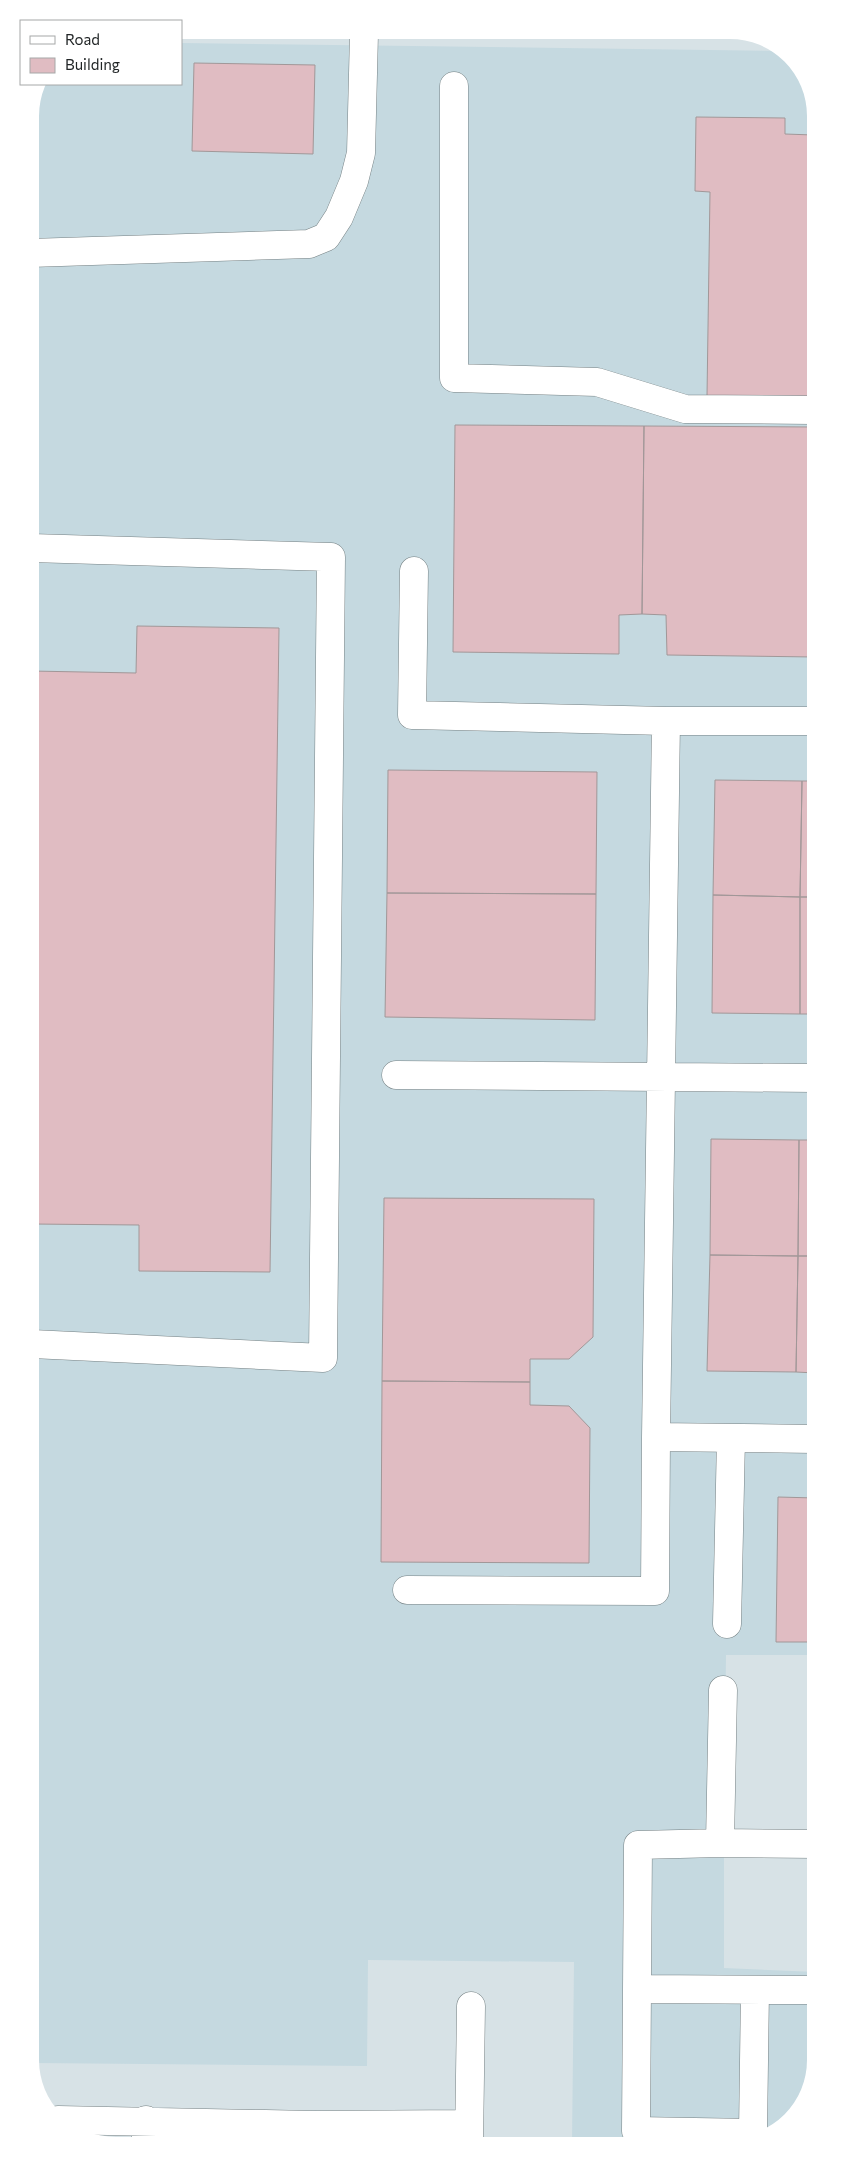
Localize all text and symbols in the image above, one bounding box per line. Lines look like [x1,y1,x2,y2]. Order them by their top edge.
legend [20,20,182,85]
text: Road [65,30,100,48]
text: Building [65,55,120,73]

